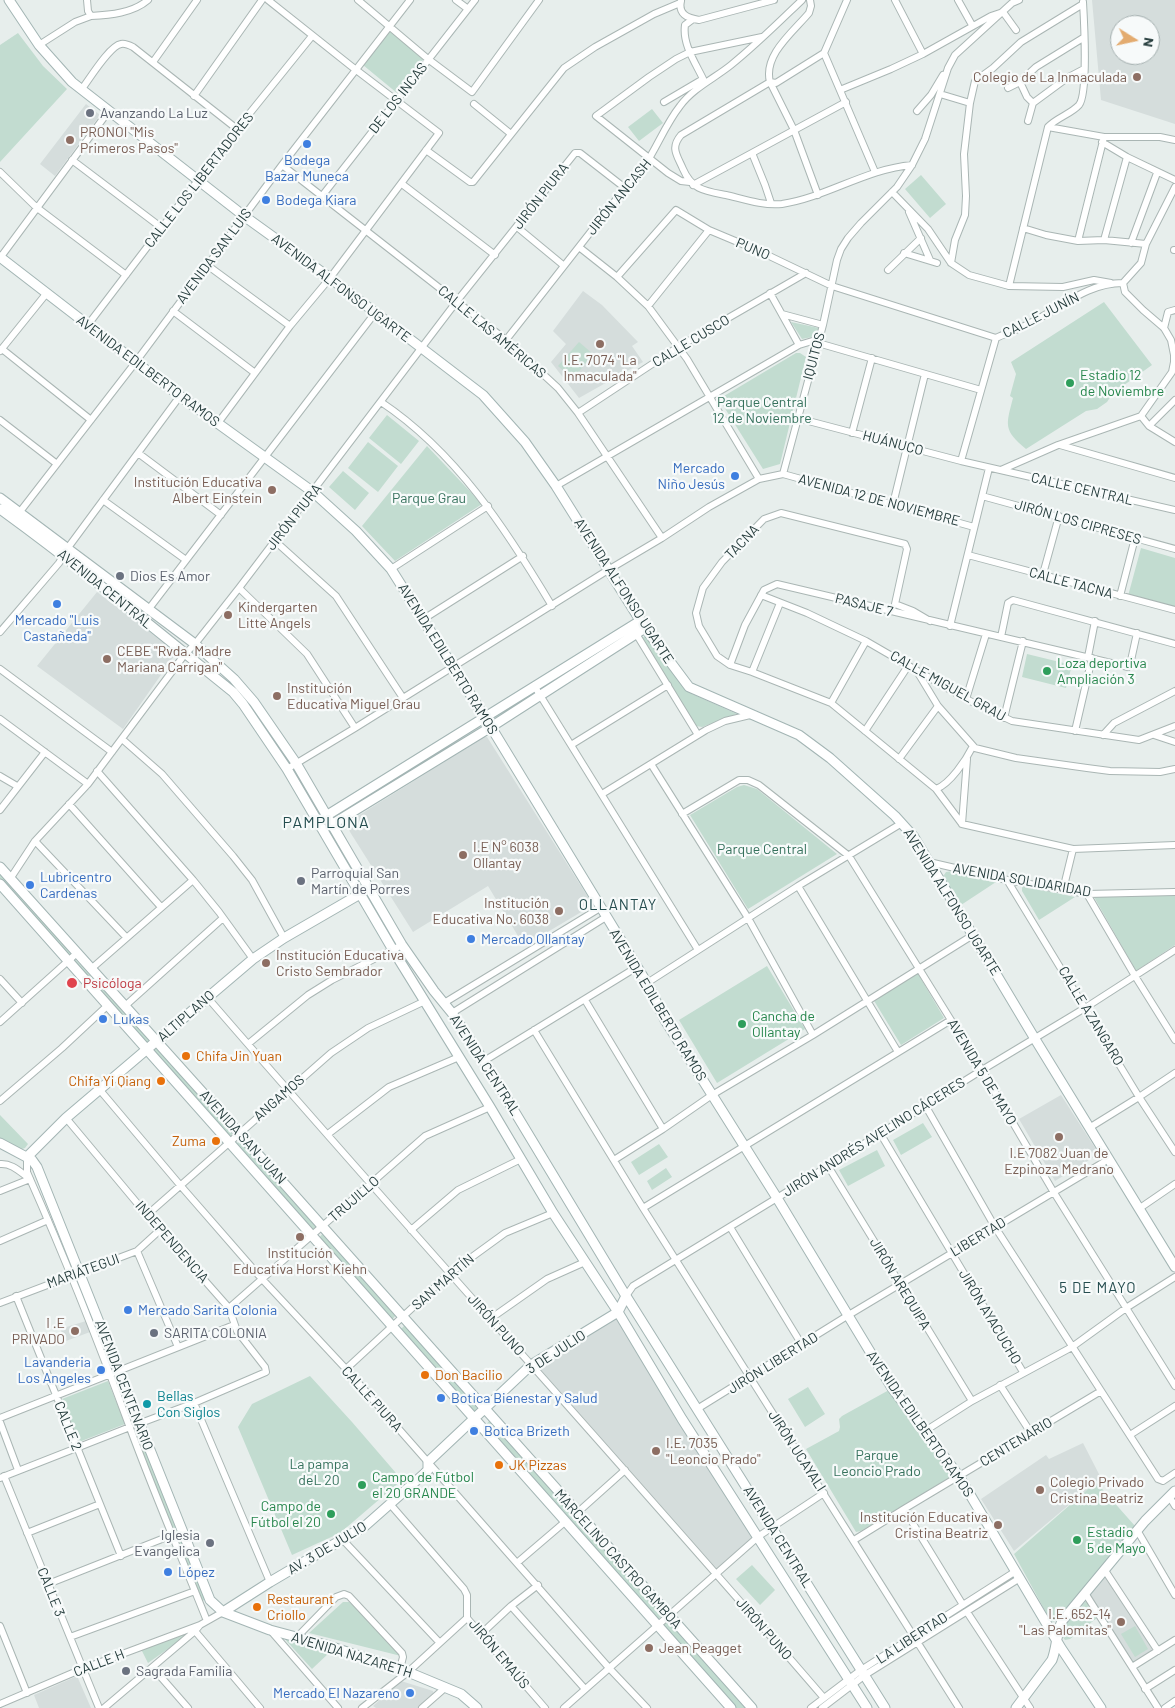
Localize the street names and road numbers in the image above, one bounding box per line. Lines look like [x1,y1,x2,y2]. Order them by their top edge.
street label: DE LOS INCAS [365,59,431,137]
street label: CALLE LOS LIBERTADORES [141,109,257,251]
street label: JIRÓN ANCASH [583,156,655,238]
street label: JIRÓN PIURA [510,159,572,233]
street label: AVENIDA SAN LUIS [173,205,255,307]
street label: AVENIDA ALFONSO UGARTE [268,230,414,346]
street label: PUNO [733,234,773,264]
street label: CALLE LAS AMÉRICAS [435,282,549,382]
street label: CALLE JUNÍN [1000,288,1082,342]
street label: CALLE CUSCO [649,311,733,371]
street label: AVENIDA EDILBERTO RAMOS [73,312,223,430]
street label: IQUITOS [800,330,828,382]
street label: HUÁNUCO [861,427,925,459]
street label: CALLE CENTRAL [1029,469,1135,509]
street label: AVENIDA 12 DE NOVIEMBRE [796,470,962,530]
street label: JIRÓN PIURA [263,480,325,554]
street label: JIRÓN LOS CIPRESES [1013,496,1143,548]
street label: AVENIDA ALFONSO UGARTE [571,515,677,667]
street label: TACNA [721,521,763,563]
street label: AVENIDA CENTRAL [54,546,156,632]
street label: CALLE TACNA [1027,564,1115,602]
street label: AVENIDA EDILBERTO RAMOS [395,580,501,738]
street label: PASAJE 7 [833,590,895,620]
street label: CALLE MIGUEL GRAU [887,647,1009,725]
street label: AVENIDA ALFONSO UGARTE [900,825,1004,979]
street label: AVENIDA SOLIDARIDAD [952,860,1092,900]
street label: AVENIDA EDILBERTO RAMOS [606,926,710,1084]
street label: CALLE AZANGARO [1055,963,1127,1069]
street label: ALTIPLANO [154,987,218,1045]
street label: AVENIDA CENTRAL [446,1011,524,1119]
street label: AVENIDA 5 DE MAYO [944,1016,1020,1128]
street label: ANGAMOS [250,1071,308,1125]
street label: JIRÓN ANDRÉS AVELINO CÁCERES [780,1074,968,1200]
street label: AVENIDA SAN JUAN [196,1086,290,1188]
street label: TRUJILLO [325,1172,383,1226]
street label: INDEPENDENCIA [132,1198,212,1286]
street label: LIBERTAD [947,1214,1009,1260]
street label: JIRÓN AREQUIPA [866,1235,934,1333]
street label: MARIÁTEGUI [44,1250,122,1292]
street label: SAN MARTÍN [408,1250,478,1314]
street label: JIRÓN AYACUCHO [955,1267,1025,1367]
street label: JIRÓN PUNO [464,1291,528,1359]
street label: AVENIDA CENTENARIO [91,1317,157,1453]
street label: 3 DE JULIO [523,1327,589,1377]
street label: JIRÓN LIBERTAD [725,1329,821,1397]
street label: AVENIDA EDILBERTO RAMOS [863,1348,977,1500]
street label: CALLE PIURA [338,1363,406,1435]
street label: CALLE 2 [51,1399,85,1453]
street label: JIRÓN UCAYALI [765,1407,829,1495]
street label: CENTENARIO [977,1414,1055,1470]
street label: AVENIDA CENTRAL [740,1483,816,1591]
street label: MARCELINO CASTRO GAMBOA [551,1486,685,1632]
street label: AV. 3 DE JULIO [284,1518,370,1578]
street label: CALLE 3 [34,1565,68,1619]
street label: JIRÓN PUNO [732,1595,796,1663]
street label: LA LIBERTAD [873,1609,951,1667]
street label: JIRÓN EMAÚS [465,1616,533,1692]
street label: AVENIDA NAZARETH [289,1629,415,1681]
street label: CALLE H [71,1646,127,1680]

